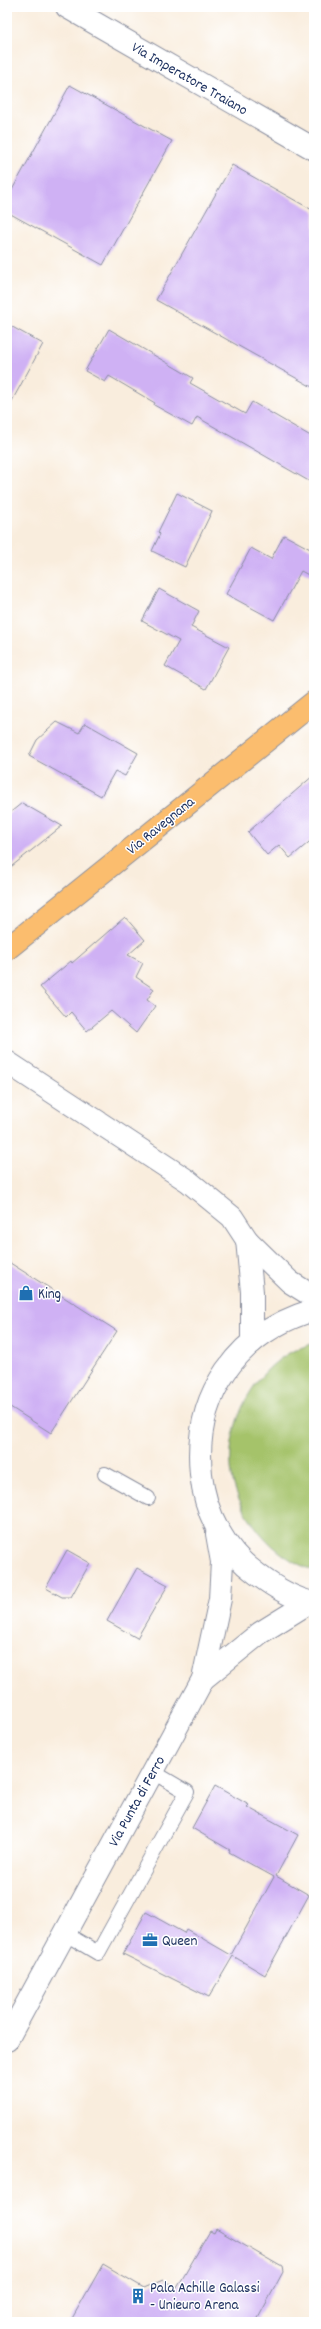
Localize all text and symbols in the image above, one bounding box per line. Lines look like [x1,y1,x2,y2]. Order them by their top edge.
street label: Via Imperatore Traiano [127,37,252,122]
street label: Via Ravegnana [122,792,201,861]
shop icon: King [17,1284,35,1302]
place label: King [38,1284,61,1306]
street label: Via Punta di Ferro [104,1752,172,1851]
office icon: Queen [141,1931,159,1949]
place label: Queen [162,1931,197,1953]
place label: Pala Achille Galassi - Unieuro Arena [150,2278,260,2317]
building icon: Pala Achille Galassi - Unieuro Arena [129,2287,147,2305]

